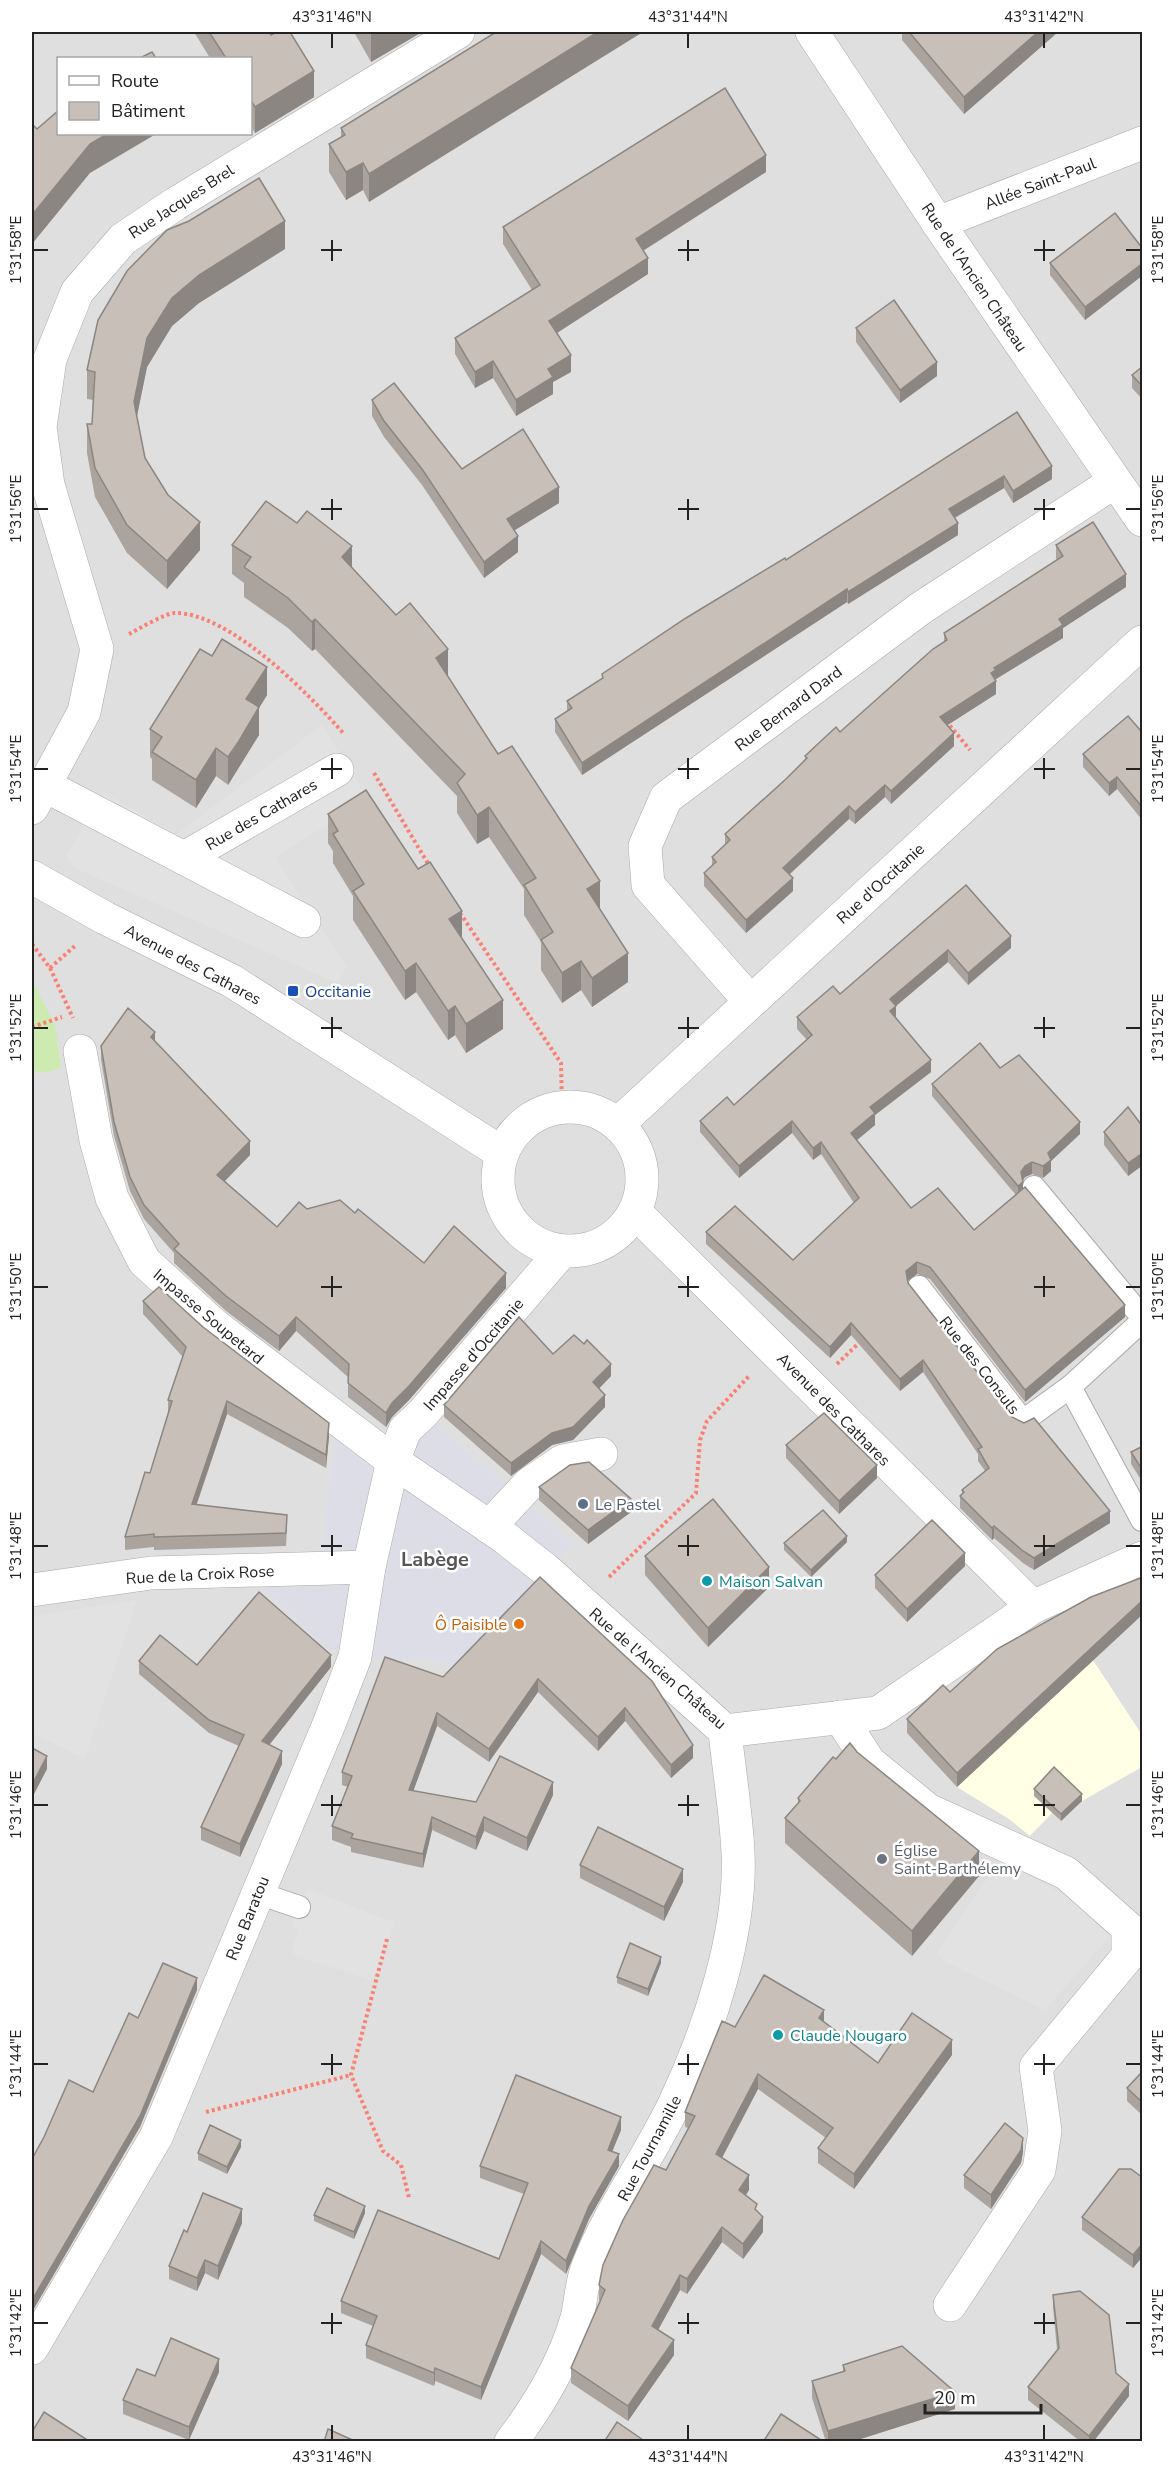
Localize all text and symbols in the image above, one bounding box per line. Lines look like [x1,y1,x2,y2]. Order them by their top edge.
text: 43°31'46"N [292,7,372,27]
text: 43°31'44"N [648,7,728,27]
text: 43°31'42"N [1004,7,1084,27]
legend [57,57,252,135]
text: Route [111,69,159,93]
text: Bâtiment [111,99,185,123]
street label: Allée Saint-Paul [982,153,1099,215]
street label: Rue Jacques Brel [125,159,239,244]
street label: Rue de l'Ancien Château [916,199,1032,356]
text: 1°31'58"E [6,216,26,284]
text: 1°31'58"E [1148,216,1168,284]
text: 1°31'56"E [6,475,26,543]
text: 1°31'56"E [1148,475,1168,543]
street label: Rue Bernard Dard [730,661,847,756]
text: 1°31'54"E [6,735,26,803]
text: 1°31'54"E [1148,735,1168,803]
street label: Rue des Cathares [201,774,322,856]
street label: Rue d'Occitanie [832,838,929,929]
street label: Avenue des Cathares [120,919,265,1010]
place label: Occitanie [305,981,371,1003]
marker: Occitanie [286,984,300,998]
text: 1°31'52"E [6,994,26,1062]
text: 1°31'52"E [1148,994,1168,1062]
text: 1°31'50"E [6,1253,26,1321]
text: 1°31'50"E [1148,1253,1168,1321]
street label: Impasse Soupetard [148,1264,268,1370]
street label: Impasse d'Occitanie [419,1294,529,1416]
street label: Rue des Consuls [934,1312,1025,1419]
street label: Avenue des Cathares [772,1348,895,1471]
place label: Le Pastel [595,1494,661,1516]
marker: Le Pastel [576,1497,590,1511]
text: 1°31'48"E [6,1512,26,1580]
text: 1°31'48"E [1148,1512,1168,1580]
district label: Labège [401,1546,469,1573]
street label: Rue de la Croix Rose [125,1560,275,1590]
place label: Maison Salvan [719,1571,823,1593]
marker: Maison Salvan [700,1574,714,1588]
street label: Rue de l'Ancien Château [584,1603,731,1735]
place label: Ô Paisible [435,1614,507,1636]
marker: Ô Paisible [512,1617,526,1631]
text: 1°31'46"E [6,1771,26,1839]
text: 1°31'46"E [1148,1771,1168,1839]
place label: Église Saint-Barthélemy [894,1840,1022,1880]
marker: Église Saint-Barthélemy [875,1852,889,1866]
street label: Rue Baratou [221,1873,275,1964]
place label: Claude Nougaro [790,2025,907,2047]
marker: Claude Nougaro [771,2028,785,2042]
text: 1°31'44"E [6,2030,26,2098]
text: 1°31'44"E [1148,2030,1168,2098]
street label: Rue Tournamille [613,2092,687,2205]
text: 1°31'42"E [6,2289,26,2357]
text: 1°31'42"E [1148,2289,1168,2357]
scale bar [925,2377,1040,2415]
text: 20 m [934,2386,976,2410]
text: 43°31'46"N [292,2447,372,2467]
text: 43°31'44"N [648,2447,728,2467]
text: 43°31'42"N [1004,2447,1084,2467]

